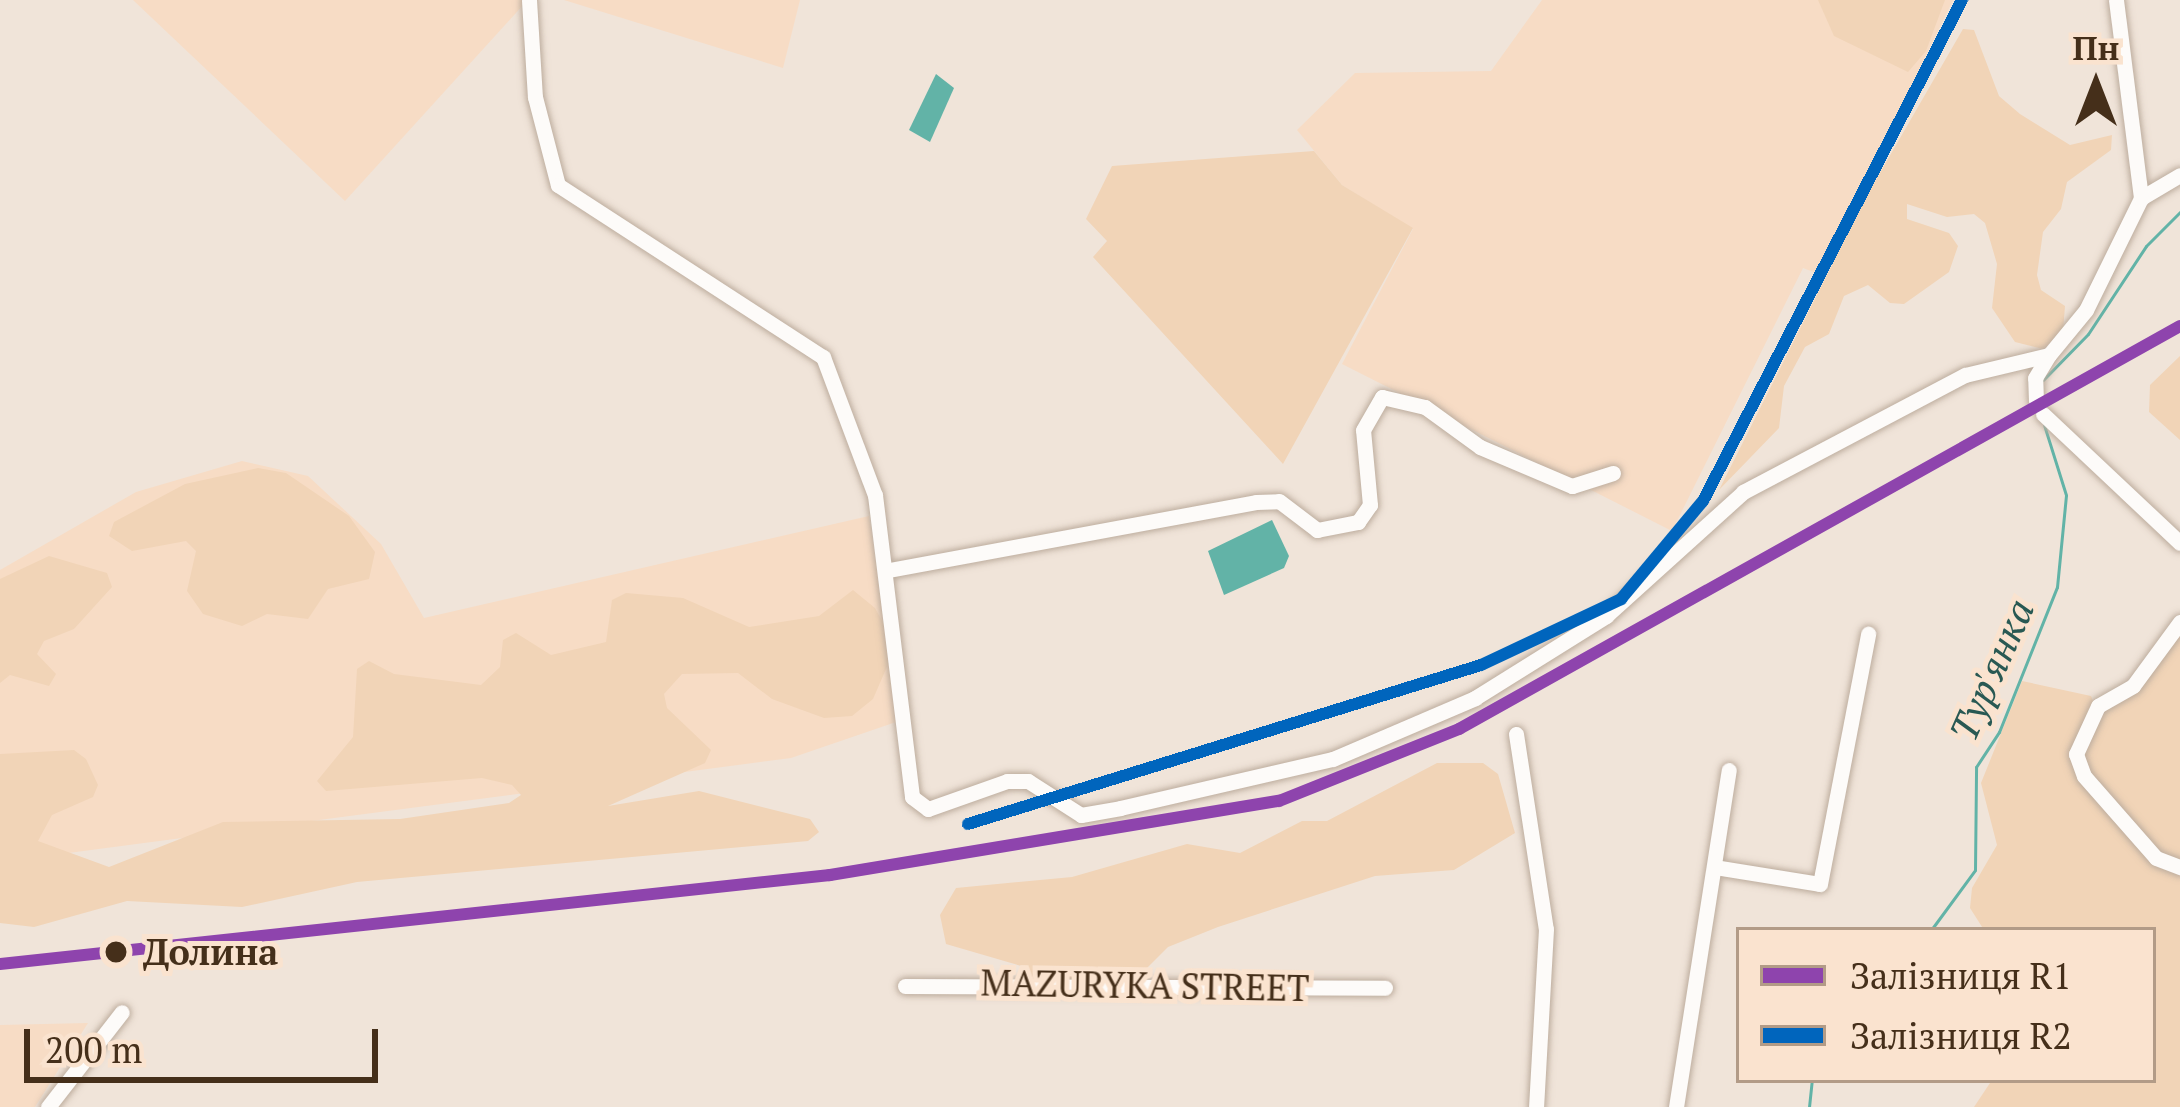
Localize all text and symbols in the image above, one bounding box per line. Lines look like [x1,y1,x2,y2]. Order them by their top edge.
north arrow [2036,24,2156,144]
text: Пн [2073,26,2119,69]
water label: Тур'янка [1939,592,2043,748]
legend [1736,927,2156,1083]
place label: Долина [143,930,278,974]
marker: Долина [100,936,132,968]
text: Залізниця R1 [1850,952,2072,999]
street label: MAZURYKA STREET [980,961,1310,1009]
scale bar [30,1005,384,1079]
text: Залізниця R2 [1850,1012,2072,1059]
text: 200 m [45,1026,142,1073]

